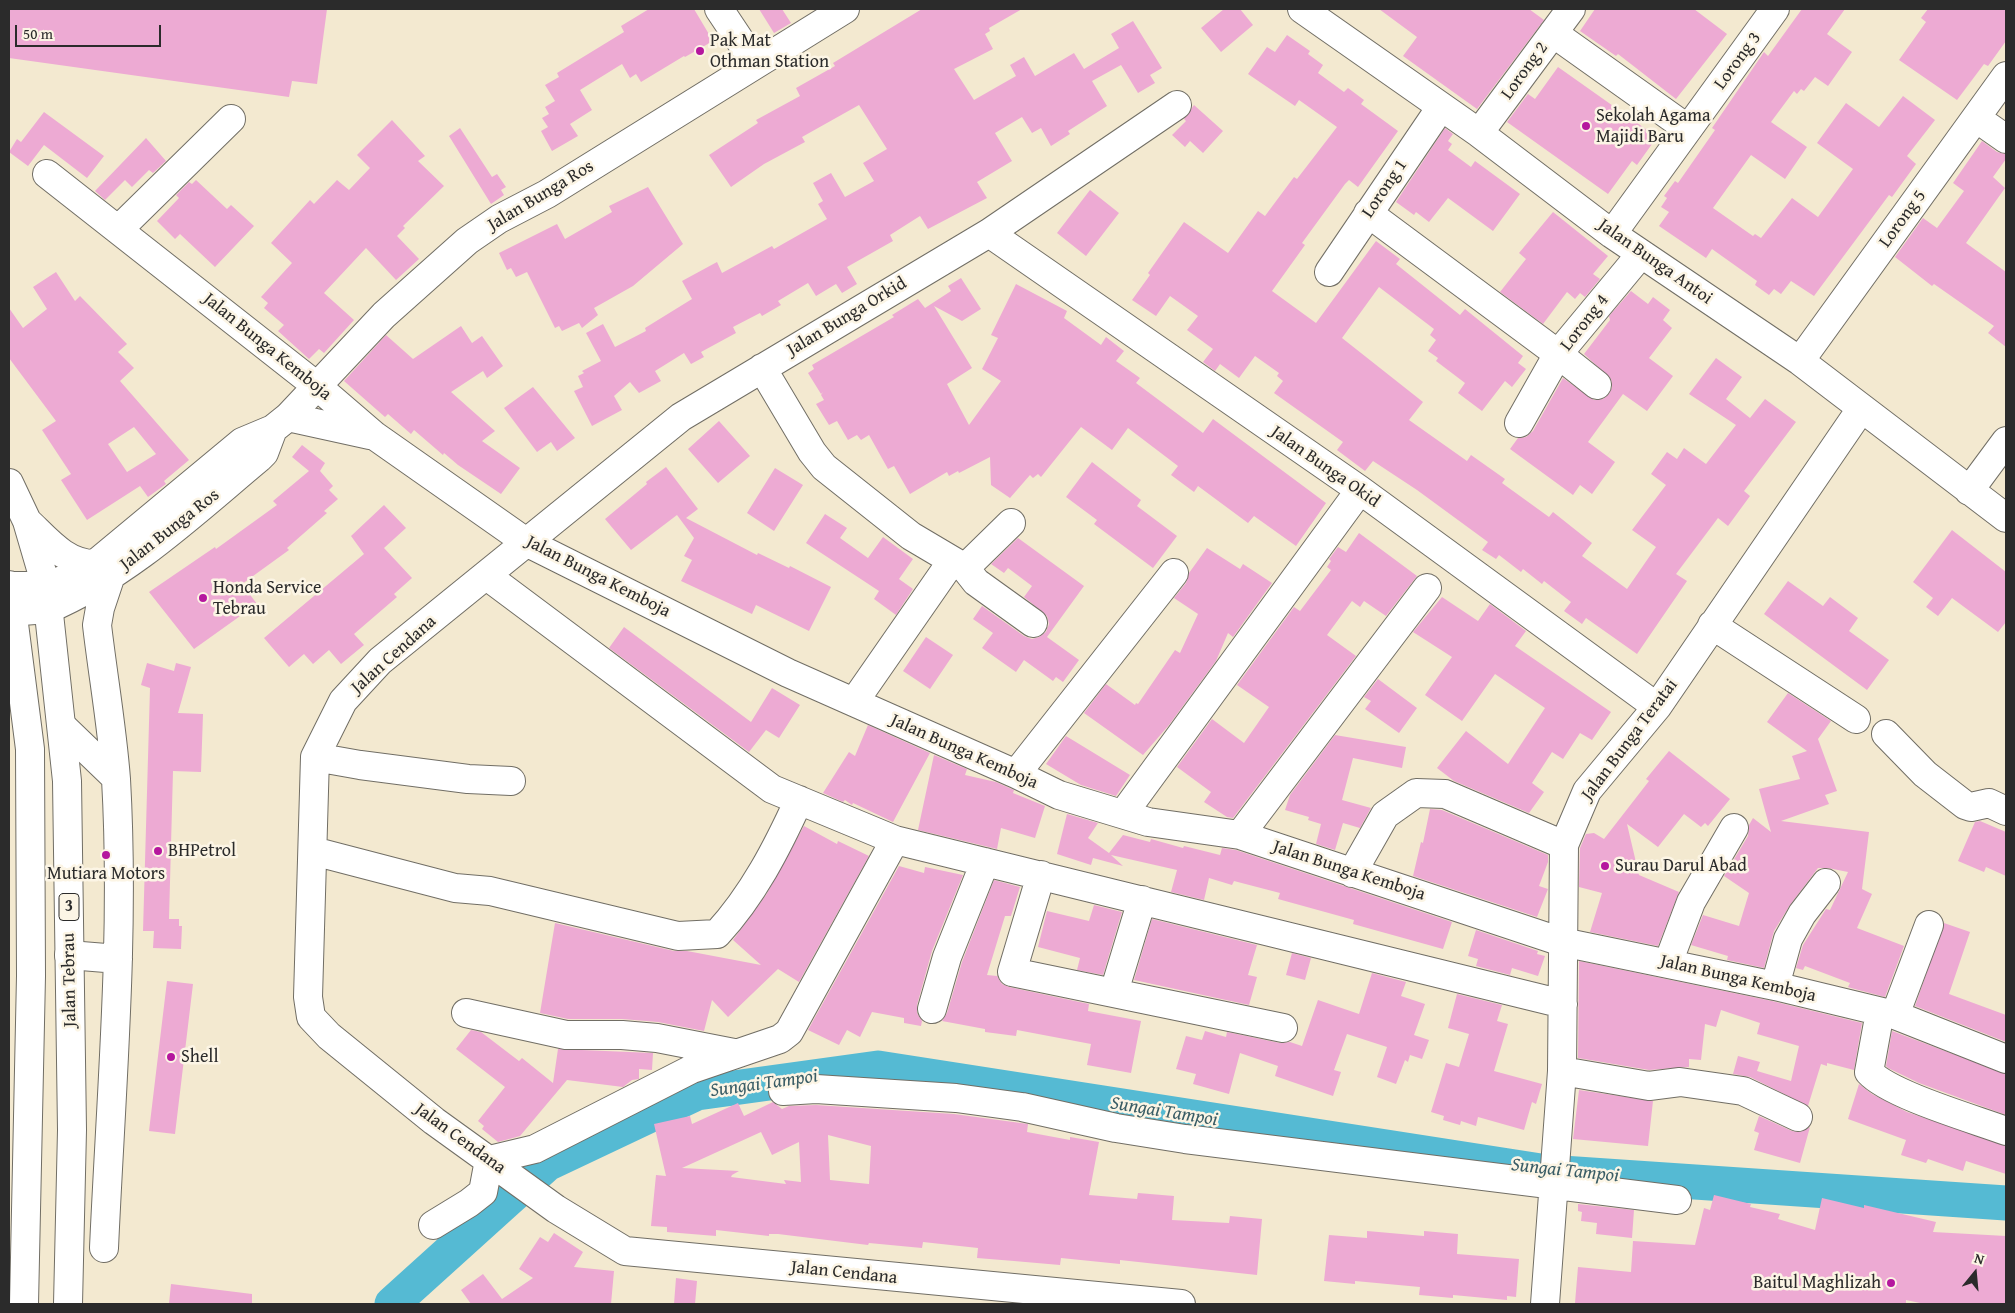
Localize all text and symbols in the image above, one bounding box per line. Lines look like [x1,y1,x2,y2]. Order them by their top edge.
scale bar [18,15,164,47]
text: 50 m [23,23,53,44]
street label: Lorong 3 [1710,28,1766,94]
place label: Pak Mat Othman Station [710,30,829,72]
street label: Lorong 2 [1497,38,1553,104]
marker: Pak Mat Othman Station [694,45,706,57]
place label: Sekolah Agama Majidi Baru [1596,105,1710,148]
marker: Sekolah Agama Majidi Baru [1580,120,1592,132]
street label: Jalan Bunga Ros [484,156,598,236]
street label: Lorong 1 [1358,156,1412,222]
street label: Lorong 5 [1875,186,1931,252]
street label: Jalan Bunga Antoi [1594,214,1716,310]
street label: Jalan Bunga Orkid [783,273,911,361]
street label: Jalan Bunga Kemboja [198,289,336,405]
street label: Lorong 4 [1556,290,1614,356]
street label: Jalan Bunga Okid [1266,421,1384,513]
street label: Jalan Bunga Ros [116,485,224,575]
street label: Jalan Bunga Kemboja [522,531,674,623]
place label: Honda Service Tebrau [213,577,321,620]
marker: Honda Service Tebrau [197,592,209,604]
street label: Jalan Cendana [347,611,441,699]
street label: Jalan Bunga Teratai [1577,675,1683,805]
street label: Jalan Bunga Kemboja [887,710,1041,794]
street label: Jalan Bunga Kemboja [1270,836,1428,906]
place label: BHPetrol [168,840,236,862]
marker: BHPetrol [152,845,164,857]
marker: Mutiara Motors [100,849,112,861]
place label: Surau Darul Abad [1615,855,1747,877]
marker: Surau Darul Abad [1599,860,1611,872]
place label: Mutiara Motors [47,863,165,885]
road number: 3 [59,894,79,920]
street label: Jalan Tebrau [58,933,82,1027]
street label: Jalan Bunga Kemboja [1658,951,1818,1007]
place label: Shell [181,1046,218,1068]
marker: Shell [165,1051,177,1063]
water label: Sungai Tampoi [709,1065,819,1103]
water label: Sungai Tampoi [1109,1092,1219,1132]
street label: Jalan Cendana [410,1099,510,1179]
water label: Sungai Tampoi [1510,1154,1620,1188]
north arrow [1950,1248,2000,1298]
text: N [1972,1248,1987,1270]
street label: Jalan Cendana [790,1257,898,1289]
place label: Baitul Maghlizah [1753,1272,1881,1294]
marker: Baitul Maghlizah [1885,1277,1897,1289]

